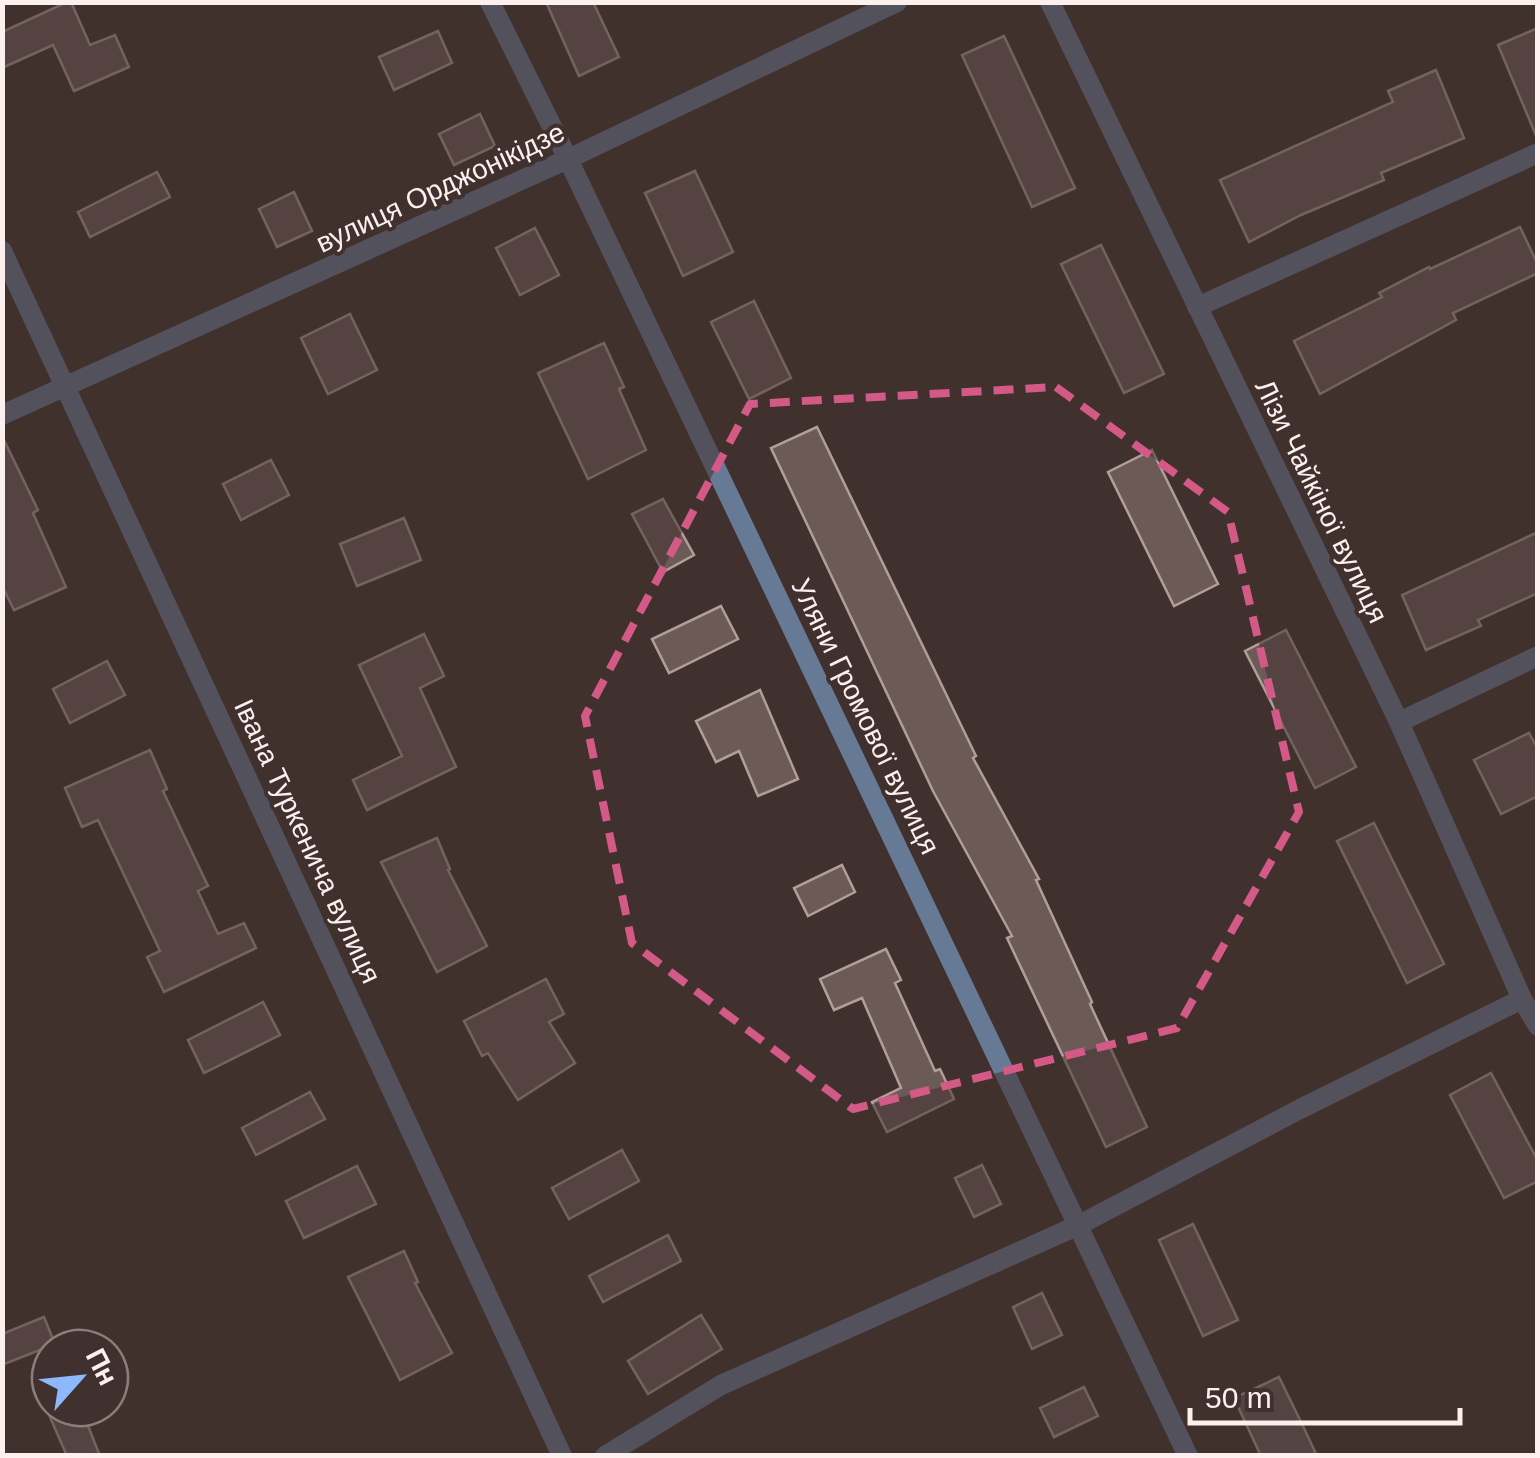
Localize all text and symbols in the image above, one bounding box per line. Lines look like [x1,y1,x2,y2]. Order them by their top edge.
street label: вулиця Орджонікідзе [311,116,569,259]
street label: Лізи Чайкіної вулиця [1249,375,1394,628]
street label: Уляни Громової вулиця [785,574,946,859]
street label: Івана Туркенича вулиця [228,694,387,988]
north arrow [30,1328,130,1428]
text: Пн [80,1343,124,1390]
scale bar [1190,1363,1460,1425]
text: 50 m [1205,1381,1272,1414]

